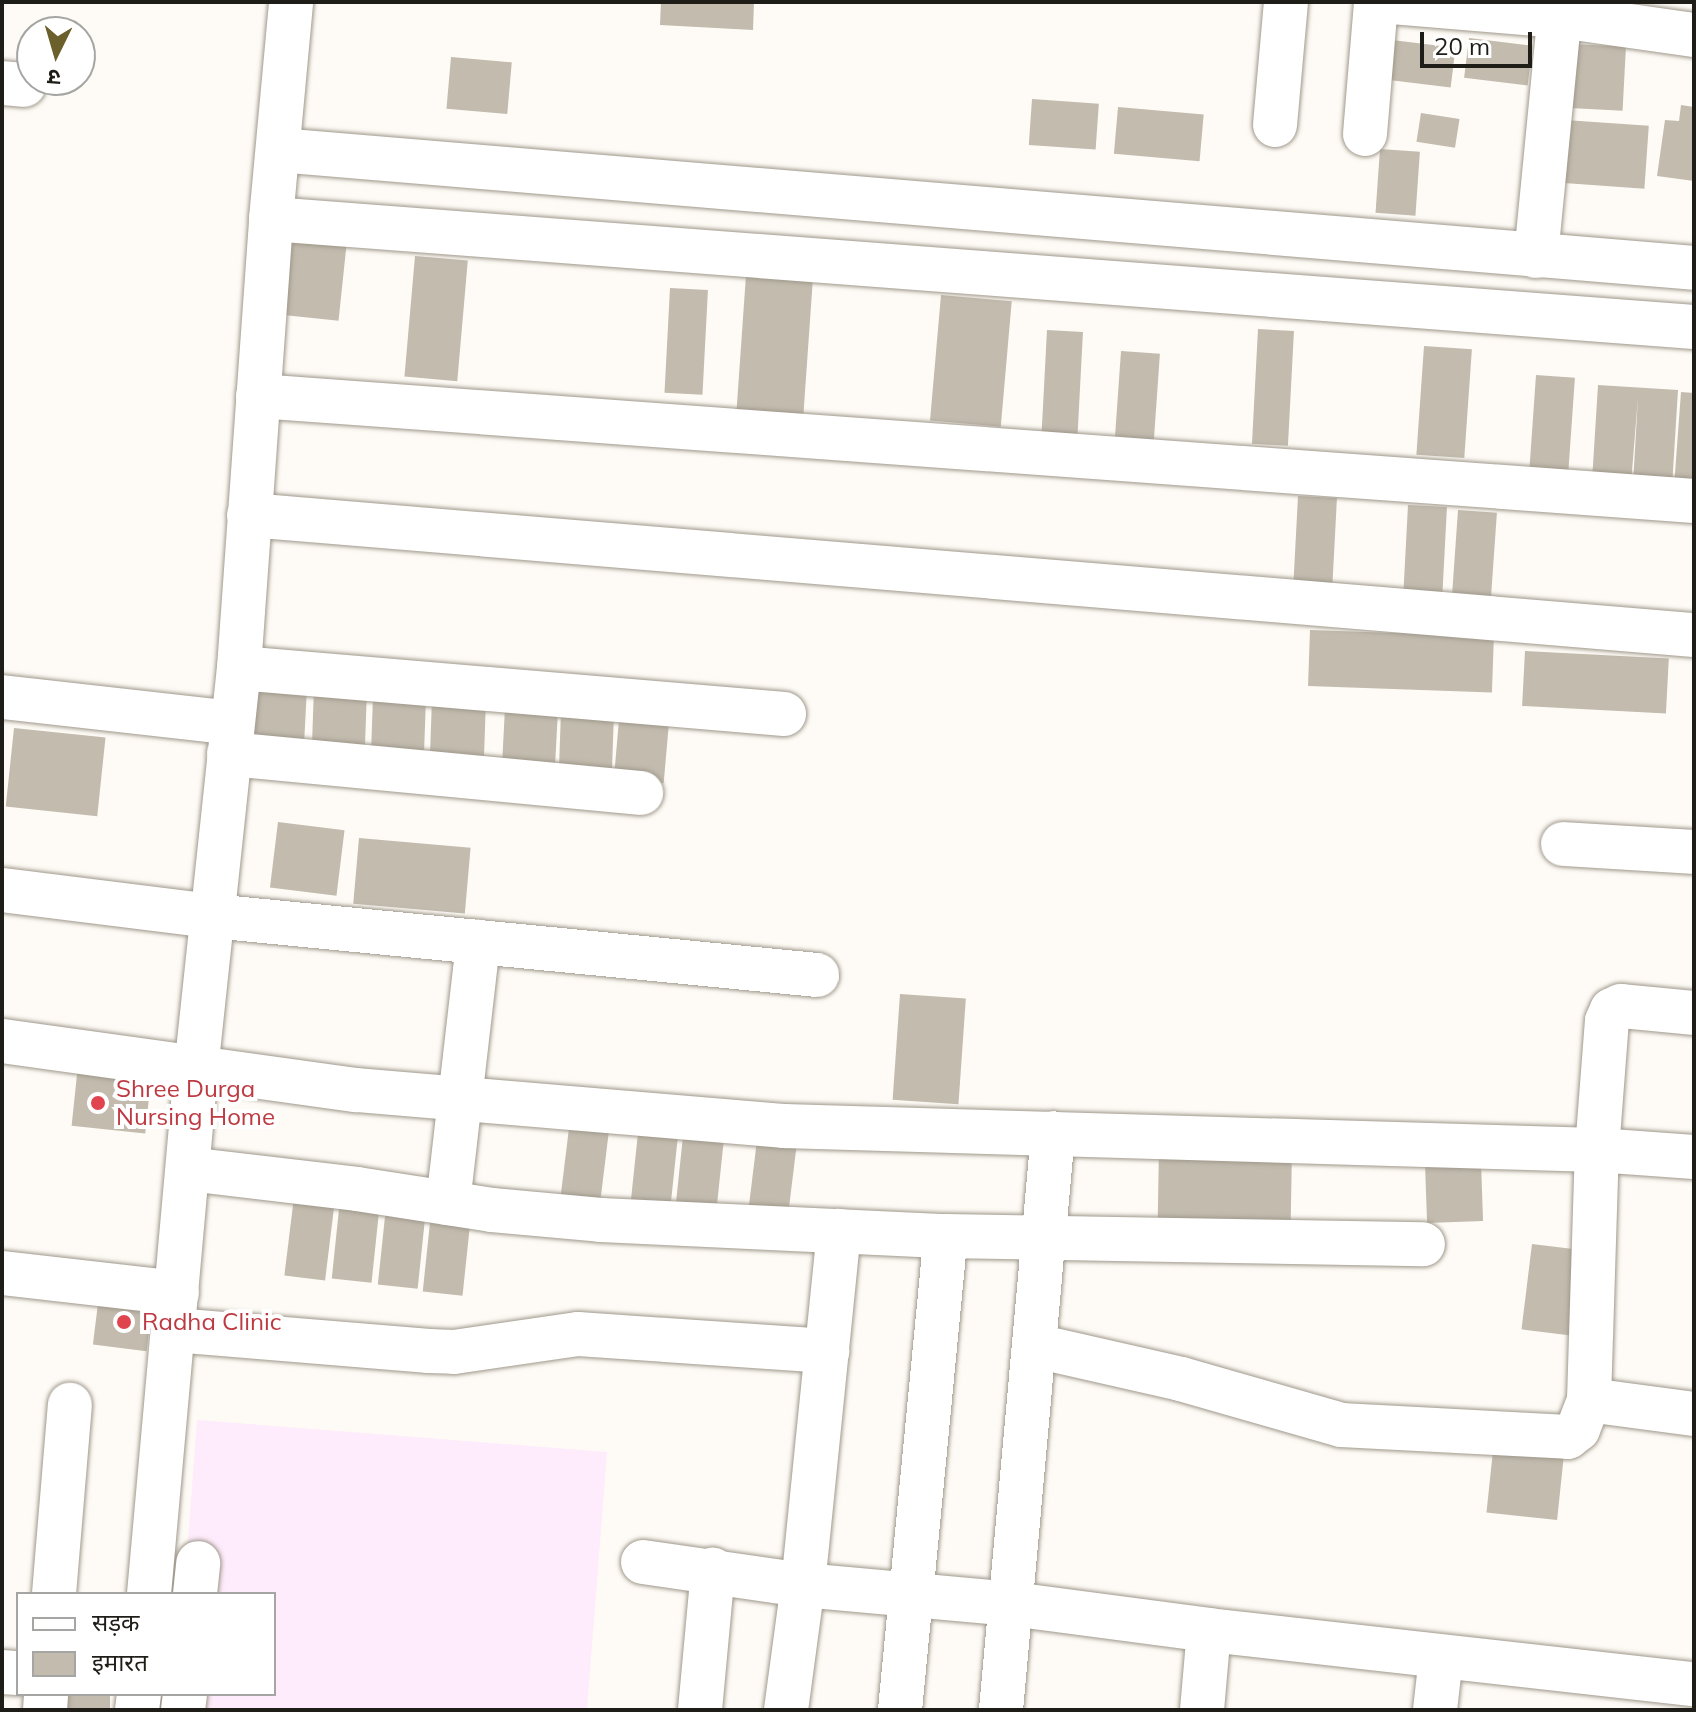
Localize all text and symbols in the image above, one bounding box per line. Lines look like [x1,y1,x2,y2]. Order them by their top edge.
north arrow [16,16,96,96]
scale bar [1424,16,1536,66]
text: 20 m [1434,31,1490,61]
text: उ [46,63,62,92]
place label: Shree Durga Nursing Home [116,1075,275,1131]
marker: Shree Durga Nursing Home [87,1092,109,1114]
place label: Radha Clinic [142,1308,282,1336]
marker: Radha Clinic [113,1311,135,1333]
legend [16,1592,276,1696]
text: सड़क [92,1607,140,1637]
text: इमारत [92,1647,148,1677]

